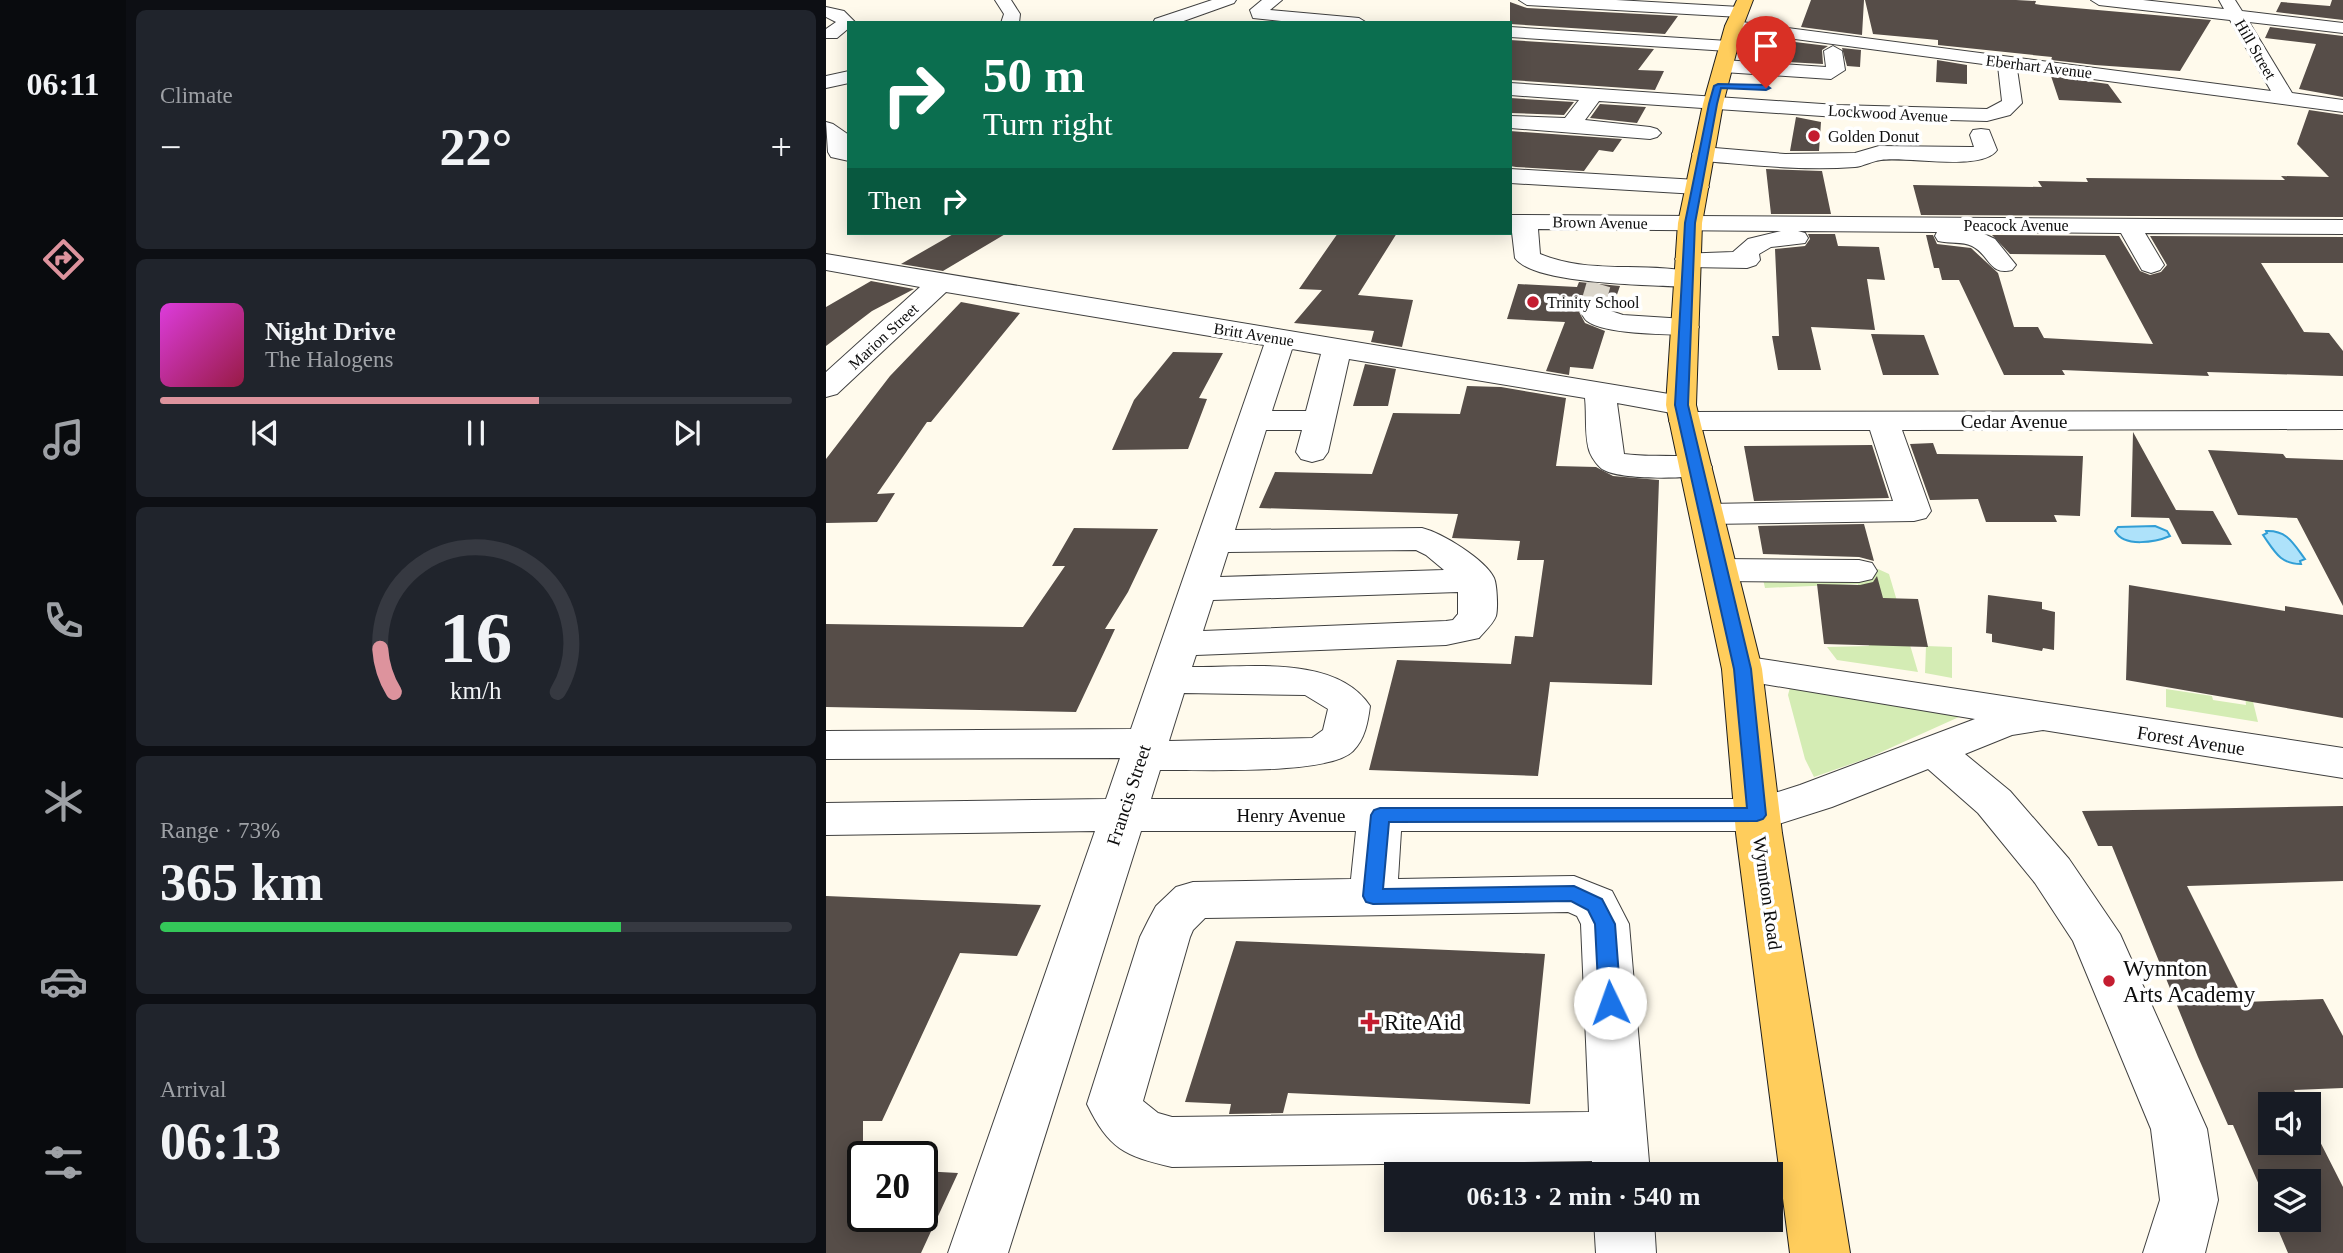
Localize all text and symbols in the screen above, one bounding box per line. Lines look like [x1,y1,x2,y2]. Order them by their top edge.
pin [1736,16,1796,88]
street label: Hill Street [2232,16,2280,83]
icon: arrive [1747,27,1785,65]
text: 50 m [983,48,1085,103]
icon: right [868,49,959,140]
street label: Eberhart Avenue [1985,52,2093,81]
text: 06:11 [27,66,99,102]
text: Climate [160,83,233,108]
street label: Lockwood Avenue [1828,102,1948,125]
text: Turn right [983,106,1113,142]
text: 22° [440,119,512,176]
text: − [160,126,181,168]
text: + [771,126,792,168]
marker: Golden Donut [1806,128,1822,144]
place label: Golden Donut [1828,128,1920,145]
icon: right [935,182,973,220]
text: Then [868,186,921,215]
street label: Brown Avenue [1552,213,1648,232]
street label: Peacock Avenue [1964,217,2069,234]
icon: directions [39,235,88,284]
marker: Trinity School [1525,294,1541,310]
place label: Trinity School [1547,294,1640,312]
street label: Marion Street [845,300,922,373]
text: Night Drive [265,317,396,346]
street label: Britt Avenue [1213,320,1295,349]
text: The Halogens [265,347,393,372]
street label: Cedar Avenue [1961,411,2067,432]
icon: previous [246,414,284,452]
icon: pause [457,414,495,452]
icon: next [668,414,706,452]
icon: music [39,415,88,464]
icon: phone [39,596,88,645]
text: 16 [440,598,512,679]
text: km/h [450,677,502,704]
street label: Forest Avenue [2136,722,2246,759]
street label: Francis Street [1102,741,1155,848]
icon: climate [39,777,88,826]
street label: Henry Avenue [1237,805,1345,826]
text: Range · 73% [160,818,280,843]
street label: Wynnton Road [1749,835,1786,952]
text: 365 km [160,854,323,911]
place label: Wynnton Arts Academy [2123,956,2256,1007]
icon: car [39,957,88,1006]
position arrow [1573,966,1647,1040]
marker: Wynnton Arts Academy [2101,973,2117,989]
place label: Rite Aid [1384,1010,1462,1035]
marker: Rite Aid [1362,1014,1378,1030]
text: Arrival [160,1077,226,1102]
map controls [2258,1092,2321,1232]
button: sound [2258,1092,2321,1155]
text: 06:13 [160,1113,281,1170]
icon: filters [39,1138,88,1187]
speed limit sign: 20 [847,1141,938,1232]
button: layers [2258,1169,2321,1232]
text: 06:13 · 2 min · 540 m [1467,1182,1701,1211]

